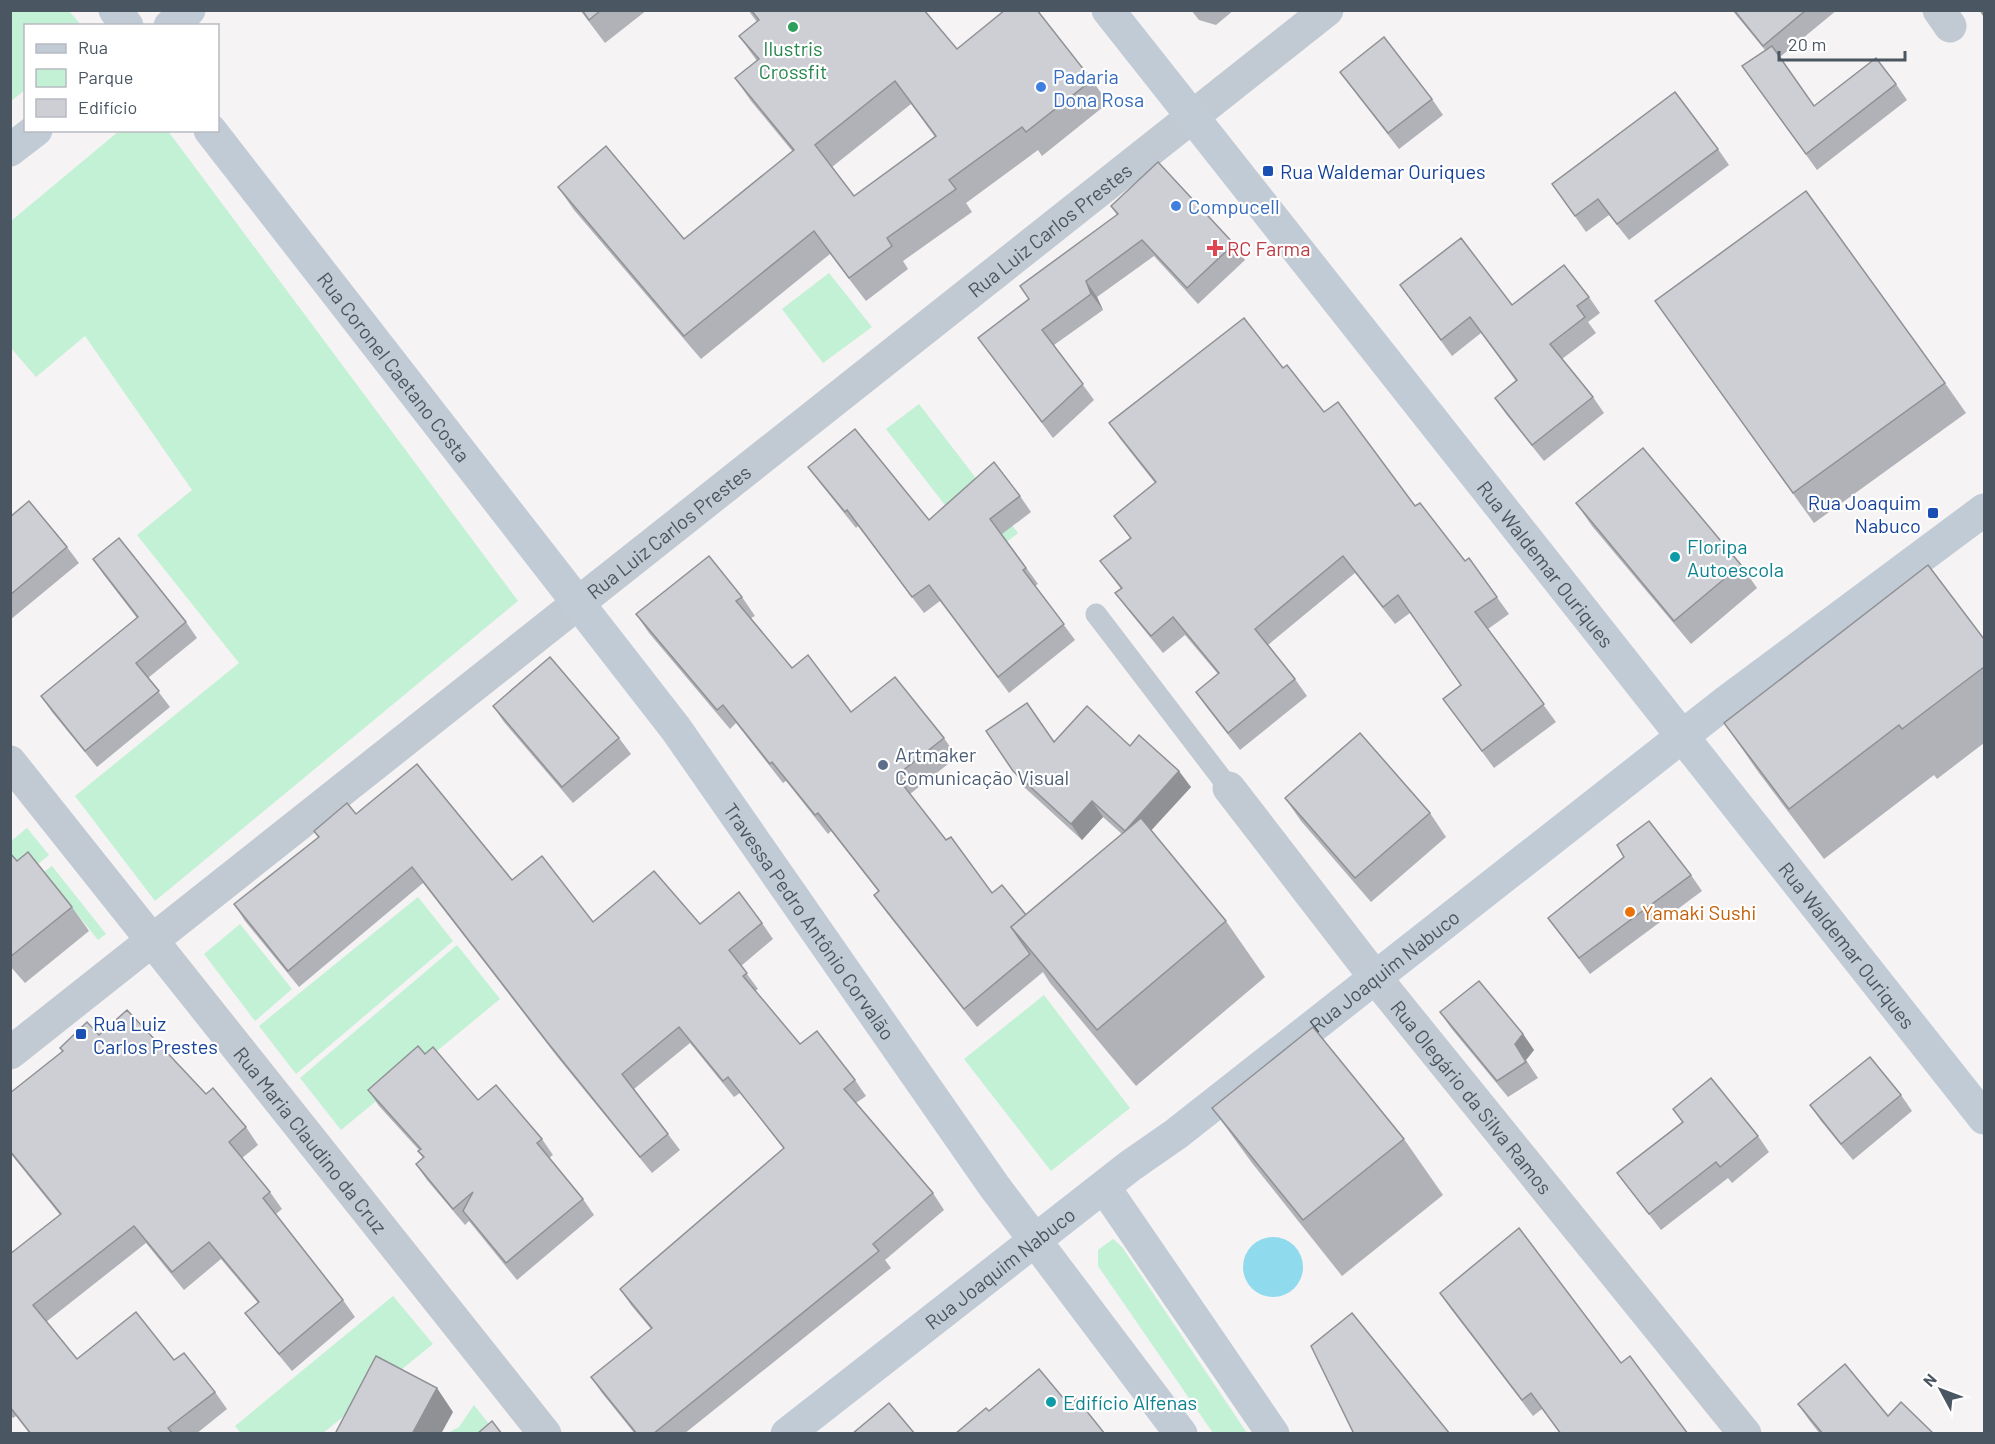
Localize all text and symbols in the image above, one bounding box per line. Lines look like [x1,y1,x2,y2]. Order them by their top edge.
marker: Ilustris Crossfit [786,20,800,34]
legend [24,24,219,132]
scale bar [1779,24,1905,62]
text: 20 m [1788,33,1826,55]
text: Rua [78,36,108,58]
place label: Ilustris Crossfit [759,36,827,83]
place label: Padaria Dona Rosa [1053,64,1144,111]
text: Parque [78,66,133,88]
marker: Padaria Dona Rosa [1034,80,1048,94]
text: Edifício [78,96,137,118]
street label: Rua Luiz Carlos Prestes [963,158,1136,302]
place label: Rua Waldemar Ouriques [1280,159,1486,183]
marker: Rua Waldemar Ouriques [1261,164,1275,178]
place label: Compucell [1188,194,1280,218]
marker: Compucell [1169,199,1183,213]
place label: RC Farma [1227,236,1310,260]
marker: RC Farma [1208,241,1222,255]
street label: Rua Coronel Caetano Costa [313,267,476,467]
street label: Rua Luiz Carlos Prestes [582,459,755,604]
street label: Rua Waldemar Ouriques [1473,476,1619,652]
place label: Rua Joaquim Nabuco [1808,490,1921,537]
marker: Rua Joaquim Nabuco [1926,506,1940,520]
place label: Floripa Autoescola [1687,534,1784,581]
marker: Floripa Autoescola [1668,550,1682,564]
place label: Artmaker Comunicação Visual [895,742,1069,789]
marker: Artmaker Comunicação Visual [876,758,890,772]
street label: Travessa Pedro Antônio Corvalão [719,798,900,1044]
street label: Rua Waldemar Ouriques [1774,857,1921,1033]
place label: Yamaki Sushi [1642,900,1756,924]
street label: Rua Joaquim Nabuco [1304,904,1464,1037]
marker: Yamaki Sushi [1623,905,1637,919]
street label: Rua Olegário da Silva Ramos [1386,995,1558,1199]
place label: Rua Luiz Carlos Prestes [93,1011,218,1058]
marker: Rua Luiz Carlos Prestes [74,1027,88,1041]
street label: Rua Maria Claudino da Cruz [229,1042,393,1238]
street label: Rua Joaquim Nabuco [920,1202,1080,1334]
north arrow [1911,1360,1971,1420]
text: N [1919,1370,1940,1390]
place label: Edifício Alfenas [1063,1390,1197,1414]
marker: Edifício Alfenas [1044,1395,1058,1409]

